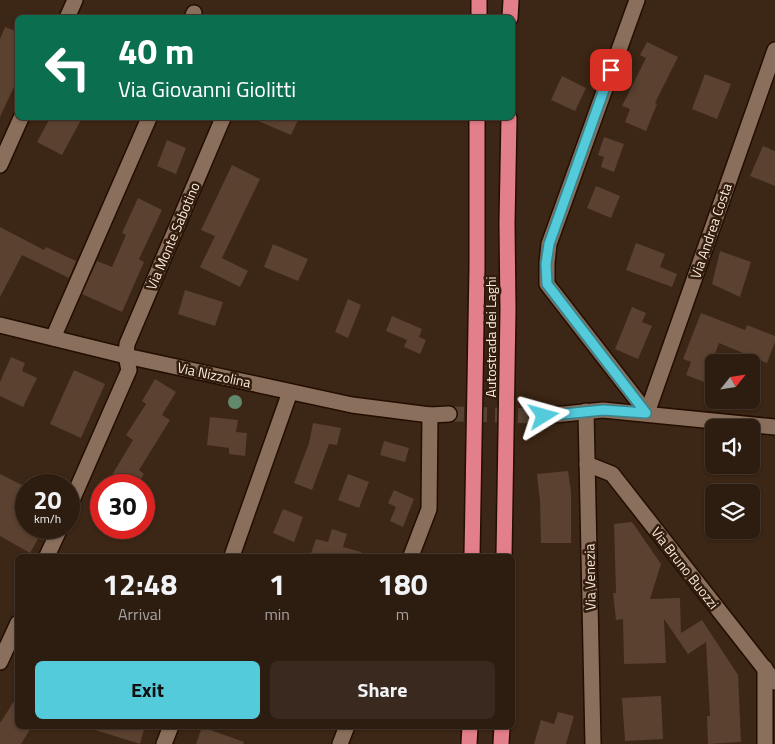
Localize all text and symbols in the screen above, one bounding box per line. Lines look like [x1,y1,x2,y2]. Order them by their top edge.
text: 40 m [118,24,194,78]
icon: left [35,35,100,100]
pin [590,49,632,91]
icon: arrive [597,56,625,84]
text: Via Giovanni Giolitti [118,72,296,106]
street label: Via Monte Sabotino [140,179,205,293]
street label: Via Andrea Costa [684,180,737,281]
street label: Autostrada dei Laghi [480,277,501,398]
north arrow [705,354,760,409]
map controls [705,354,760,539]
street label: Via Nizzolina [175,356,253,393]
position arrow [517,389,569,441]
button: sound [705,419,760,474]
speed limit sign: 30 [90,474,155,539]
text: 20 [33,481,62,519]
button: layers [705,484,760,539]
text: km/h [34,509,61,528]
street label: Via Bruno Buozzi [647,522,724,613]
street label: Via Venezia [578,543,601,611]
text: 12:48 [102,561,177,607]
text: 1 [269,561,286,607]
text: 180 [377,561,428,607]
text: Arrival [118,602,161,626]
text: min [264,602,290,626]
text: m [396,602,409,626]
button: Exit [35,661,260,719]
button: Share [270,661,495,719]

